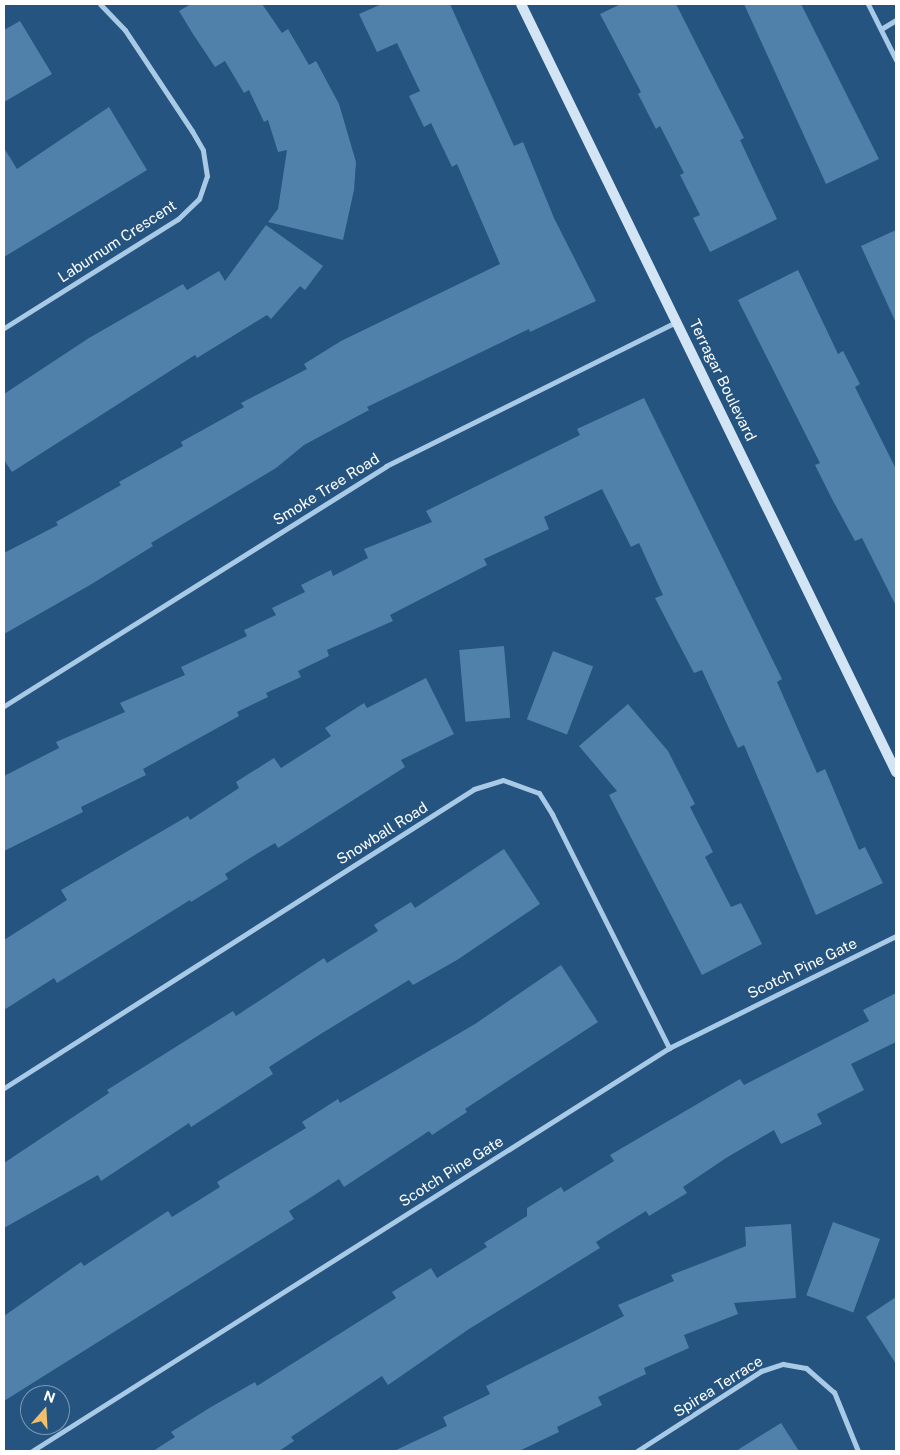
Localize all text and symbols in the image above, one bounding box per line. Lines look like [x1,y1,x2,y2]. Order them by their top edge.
street label: Laburnum Crescent [55,196,179,286]
street label: Terragar Boulevard [686,316,760,444]
street label: Smoke Tree Road [269,449,383,529]
street label: Snowball Road [333,798,431,868]
street label: Scotch Pine Gate [744,934,860,1002]
street label: Scotch Pine Gate [396,1132,506,1210]
street label: Spirea Terrace [670,1351,766,1421]
north arrow [20,1385,70,1435]
text: N [42,1387,57,1406]

